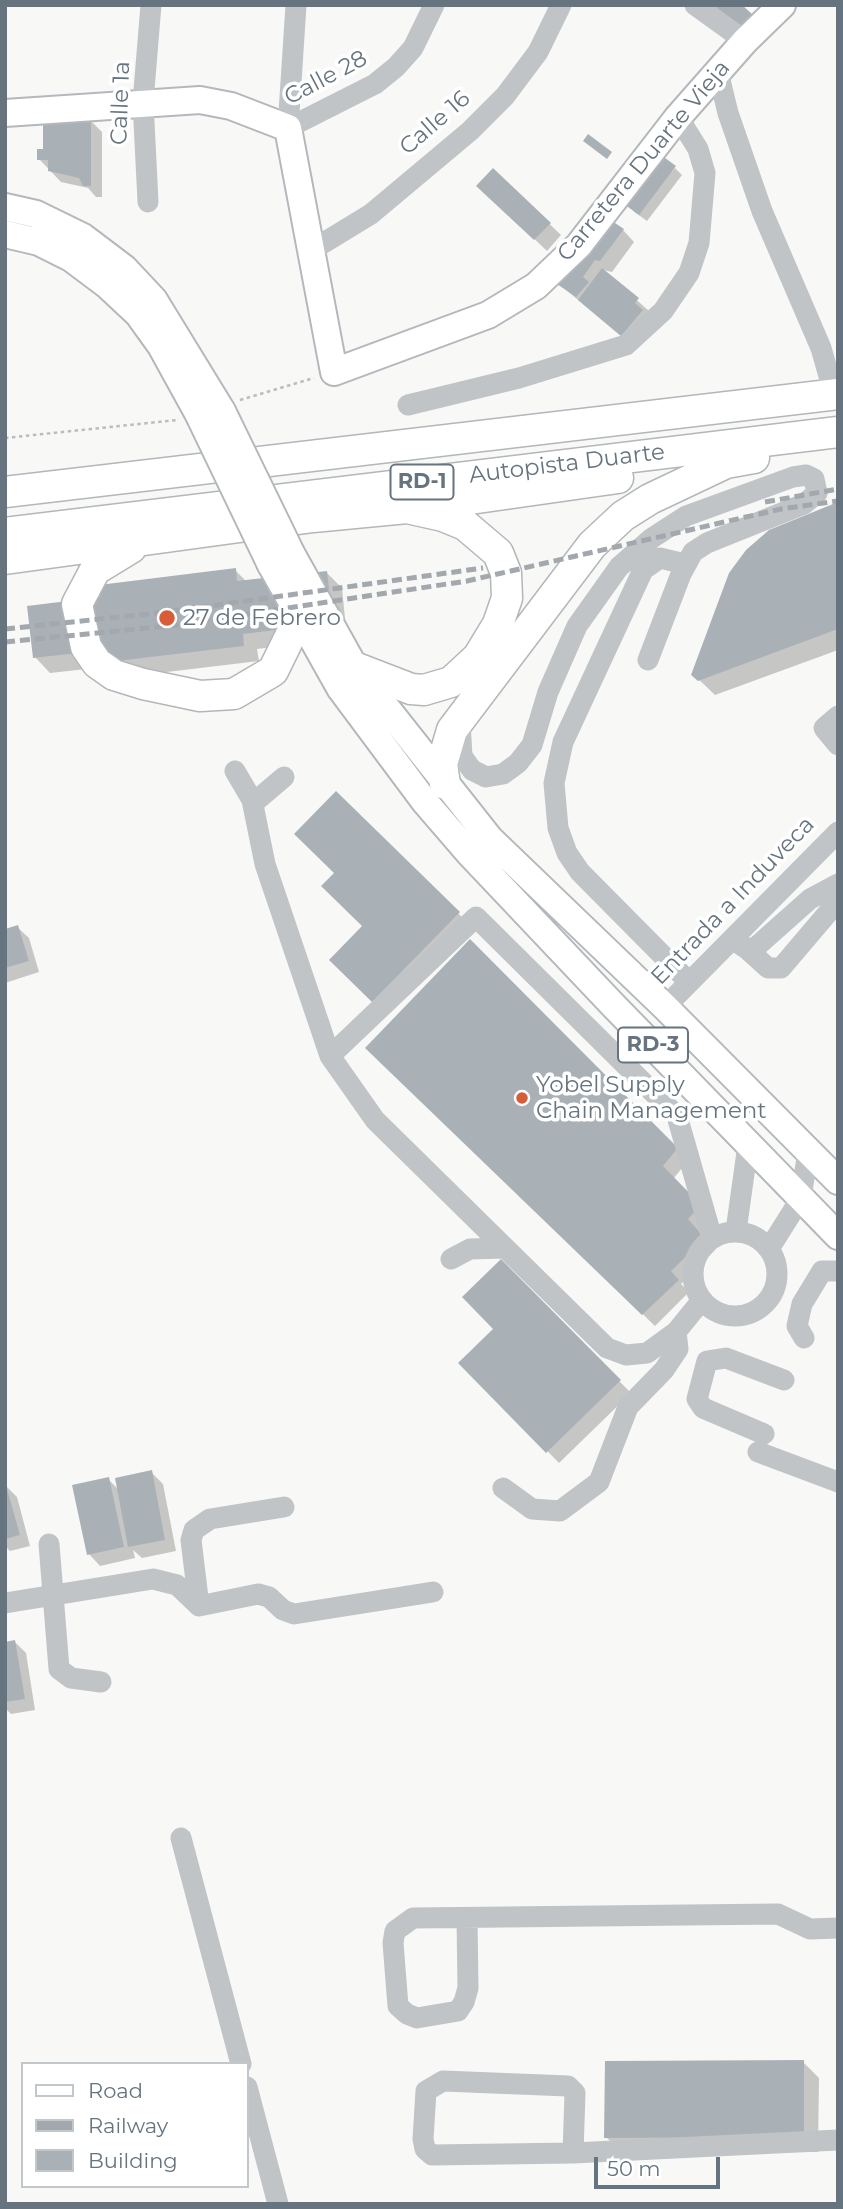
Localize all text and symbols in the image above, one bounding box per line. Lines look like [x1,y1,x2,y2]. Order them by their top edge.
street label: Calle 28 [280,45,372,111]
street label: Carretera Duarte Vieja [552,55,736,267]
street label: Calle 1a [106,61,136,145]
street label: Calle 16 [394,85,476,161]
street label: Autopista Duarte [468,438,666,490]
road number: RD-1 [390,464,453,500]
place label: 27 de Febrero [183,604,341,632]
marker: 27 de Febrero [157,608,177,628]
street label: Entrada a Induveca [646,811,820,991]
road number: RD-3 [618,1028,688,1062]
place label: Yobel Supply Chain Management [536,1071,767,1125]
marker: Yobel Supply Chain Management [514,1090,530,1106]
legend [21,2062,248,2188]
text: Road [88,2078,143,2103]
text: Railway [88,2113,168,2138]
scale bar [598,2142,724,2186]
text: Building [88,2148,178,2173]
text: 50 m [607,2156,661,2181]

